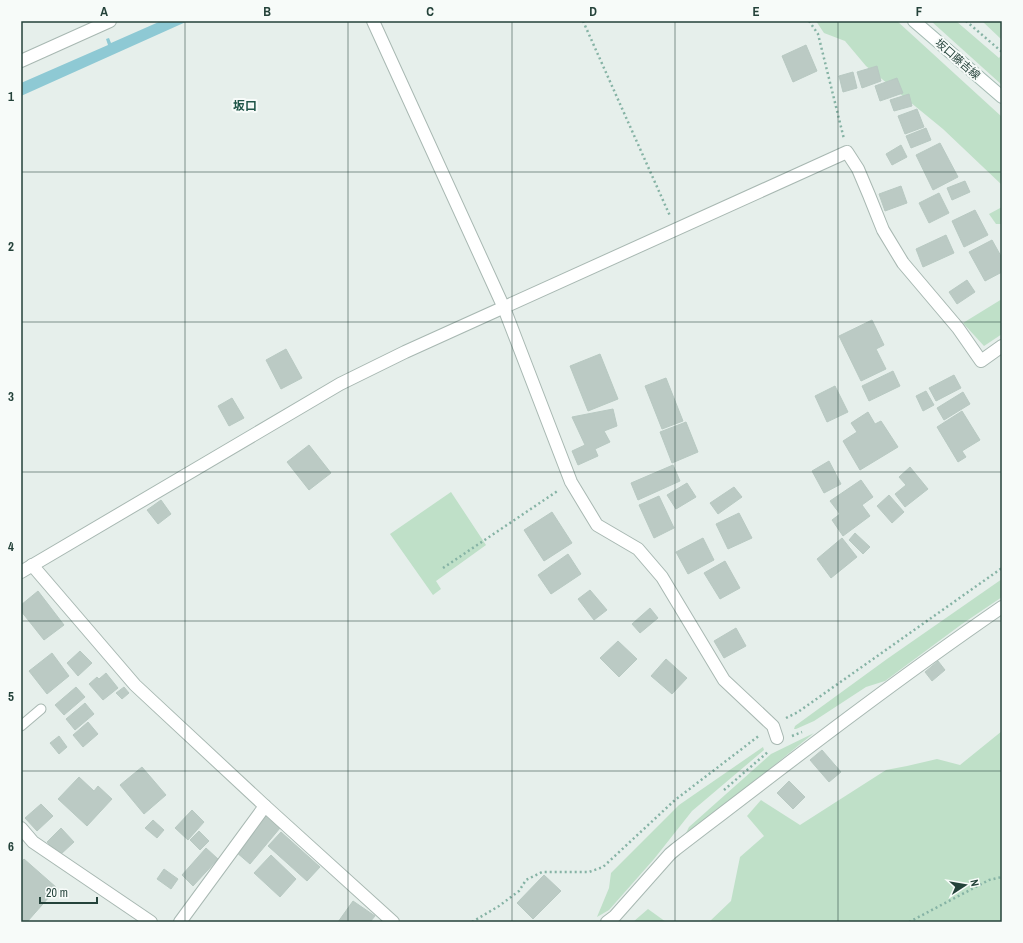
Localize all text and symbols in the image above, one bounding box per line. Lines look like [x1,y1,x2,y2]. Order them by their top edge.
text: A [100,3,108,20]
text: B [263,3,271,20]
text: C [426,3,434,20]
text: D [589,3,597,20]
text: E [752,3,760,20]
text: F [916,3,923,20]
street label: 坂口藤吉線 [933,36,983,82]
text: 1 [8,88,14,105]
district label: 坂口 [233,98,257,114]
text: 2 [8,238,14,255]
text: 3 [8,388,14,405]
text: 4 [8,538,14,555]
text: 5 [8,688,14,705]
text: 6 [8,838,14,855]
north arrow [945,865,985,905]
text: N [967,878,982,888]
scale bar [40,879,97,905]
text: 20 m [46,885,68,901]

